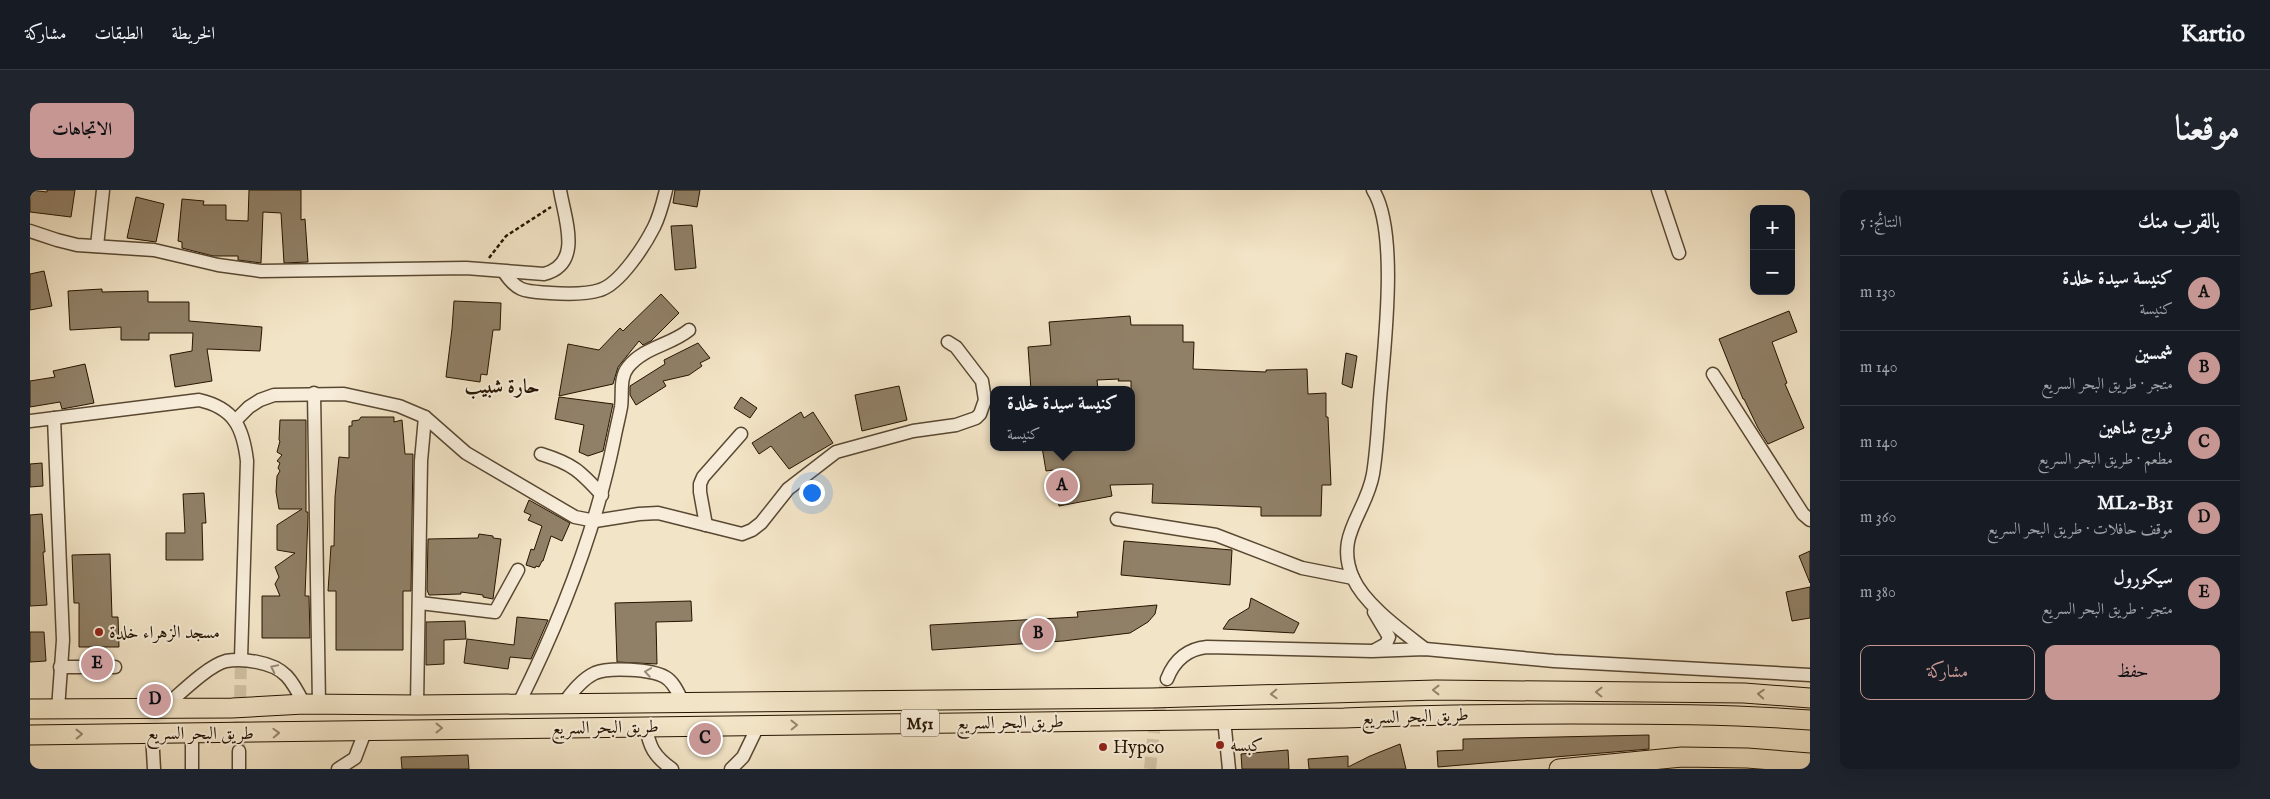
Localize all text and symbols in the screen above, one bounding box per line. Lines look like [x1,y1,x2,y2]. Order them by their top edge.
text: Kartio [2181,19,2245,50]
text: مشاركة [25,23,66,46]
text: الطبقات [94,23,143,46]
text: الخريطة [171,23,215,46]
button: الاتجاهات [30,103,134,158]
text: موقعنا [2175,107,2240,152]
map controls [1750,205,1795,295]
button: + [1750,205,1795,250]
text: بالقرب منك [2138,209,2220,236]
text: النتائج: 5 [1860,213,1902,233]
button: − [1750,250,1795,295]
text: كنيسة سيدة خلدة [2062,267,2173,291]
text: 130 m [1860,283,1896,303]
text: A [2199,283,2209,303]
text: كنيسة [2139,300,2173,320]
text: شمسين [2135,342,2173,366]
text: 140 m [1860,358,1898,378]
text: B [2199,358,2209,378]
district label: حارة شبيب [464,375,540,400]
text: متجر · طريق البحر السريع [2041,375,2173,395]
popup [990,386,1135,451]
text: كنيسة سيدة خلدة [1007,392,1118,416]
text: فروج شاهين [2098,417,2173,441]
text: كنيسة [1007,425,1041,445]
text: 140 m [1860,433,1898,453]
text: C [2198,433,2210,453]
text: مطعم · طريق البحر السريع [2037,450,2173,470]
pin: A [1046,467,1078,505]
your location [799,480,825,506]
text: ML2-B31 [2097,492,2173,516]
text: 360 m [1860,508,1896,528]
text: D [2198,508,2210,528]
text: موقف حافلات · طريق البحر السريع [1987,520,2173,540]
text: سيكورول [2113,567,2173,591]
text: 380 m [1860,583,1896,603]
text: E [2198,583,2210,603]
text: متجر · طريق البحر السريع [2041,600,2173,620]
pin: B [1022,615,1054,653]
place label: مسجد الزهراء خلدة [109,622,220,645]
marker: مسجد الزهراء خلدة [93,626,105,638]
pin: E [81,645,113,683]
button: مشاركة [1860,645,2035,700]
button: حفظ [2045,645,2220,700]
one-way arrow [270,664,279,674]
one-way arrow [644,668,653,678]
pin: D [139,681,171,719]
one-way arrow [1432,685,1440,695]
one-way arrow [1595,686,1603,697]
one-way arrow [1270,689,1278,700]
one-way arrow [1757,689,1765,700]
street label: طريق البحر السريع [1361,704,1469,734]
road number: M51 [901,710,939,736]
street label: طريق البحر السريع [956,711,1064,739]
street label: طريق البحر السريع [551,716,659,744]
pin: C [689,720,721,758]
one-way arrow [790,720,798,731]
street label: طريق البحر السريع [146,723,254,749]
one-way arrow [435,723,443,734]
one-way arrow [272,727,280,738]
one-way arrow [75,729,83,739]
place label: كبسه [1230,735,1263,758]
place label: Hypco [1113,737,1164,760]
marker: كبسه [1214,739,1226,751]
marker: Hypco [1097,741,1109,753]

